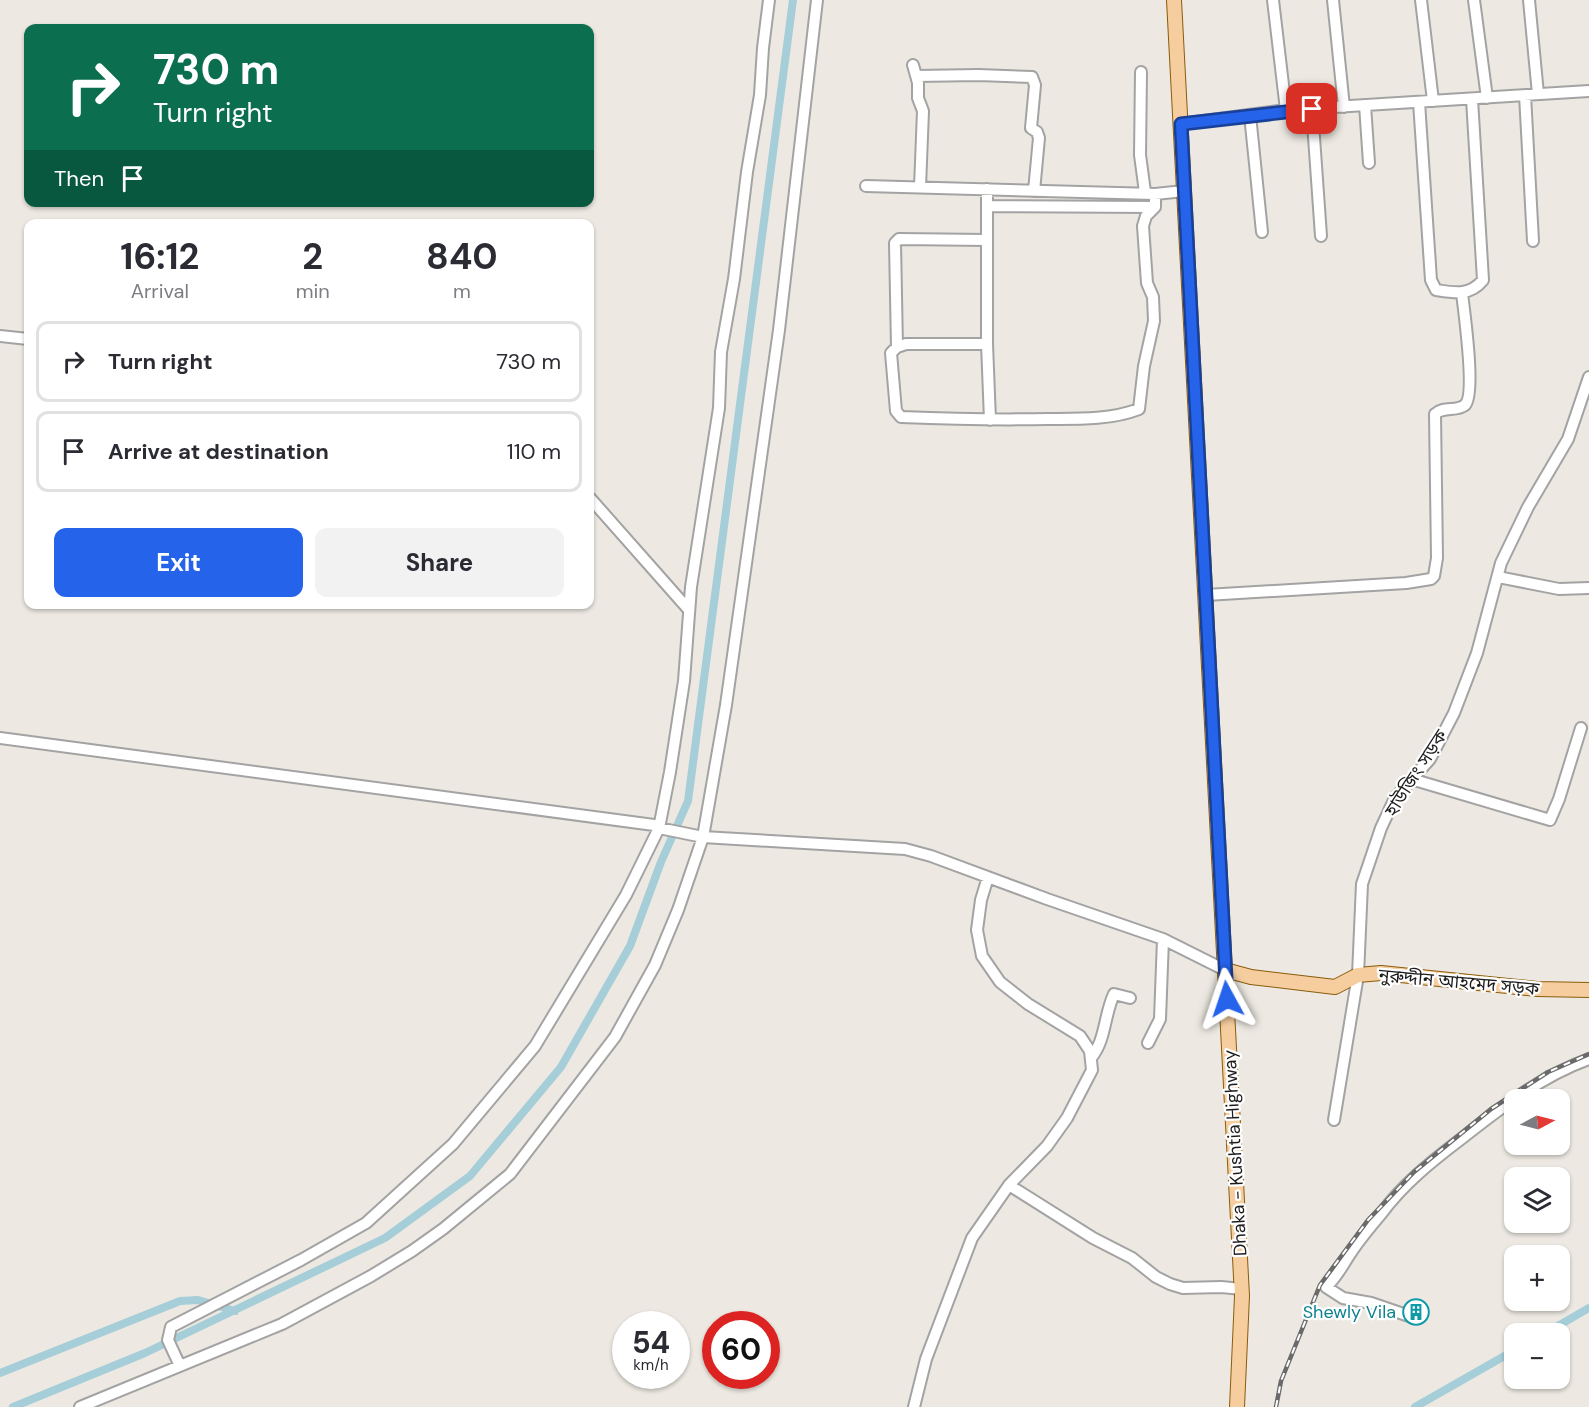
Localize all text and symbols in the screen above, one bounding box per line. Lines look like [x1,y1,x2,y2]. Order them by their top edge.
text: 730 m [153,42,279,97]
icon: right [54,48,132,126]
pin [1286,83,1337,134]
icon: arrive [1295,92,1328,125]
text: Turn right [153,95,273,130]
icon: arrive [116,162,149,195]
text: Then [54,164,104,193]
text: 16:12 [120,233,199,280]
text: 2 [302,233,323,280]
text: 840 [426,233,498,280]
text: Arrival [131,278,189,304]
text: min [296,278,330,304]
text: m [453,278,471,304]
icon: right [57,345,90,378]
text: Turn right [108,347,213,376]
text: 730 m [496,347,561,376]
icon: arrive [57,435,90,468]
text: Arrive at destination [108,437,329,466]
text: 110 m [507,437,561,466]
button: Exit [54,528,303,597]
button: Share [315,528,564,597]
street label: হাউজিং সড়ক [1378,725,1453,822]
street label: নুরুদ্দীন আহমেদ সড়ক [1377,963,1541,1001]
position arrow [1195,967,1259,1031]
street label: Dhaka - Kushtia Highway [1218,1049,1252,1257]
north arrow [1504,1089,1570,1155]
map controls [1504,1089,1570,1389]
button: layers [1504,1167,1570,1233]
button: + [1504,1245,1570,1311]
building icon: Shewly Vila [1401,1297,1431,1327]
place label: Shewly Vila [1303,1300,1396,1324]
speed limit sign: 60 [702,1311,780,1389]
text: 54 [632,1323,670,1362]
button: − [1504,1323,1570,1389]
text: km/h [633,1355,669,1375]

